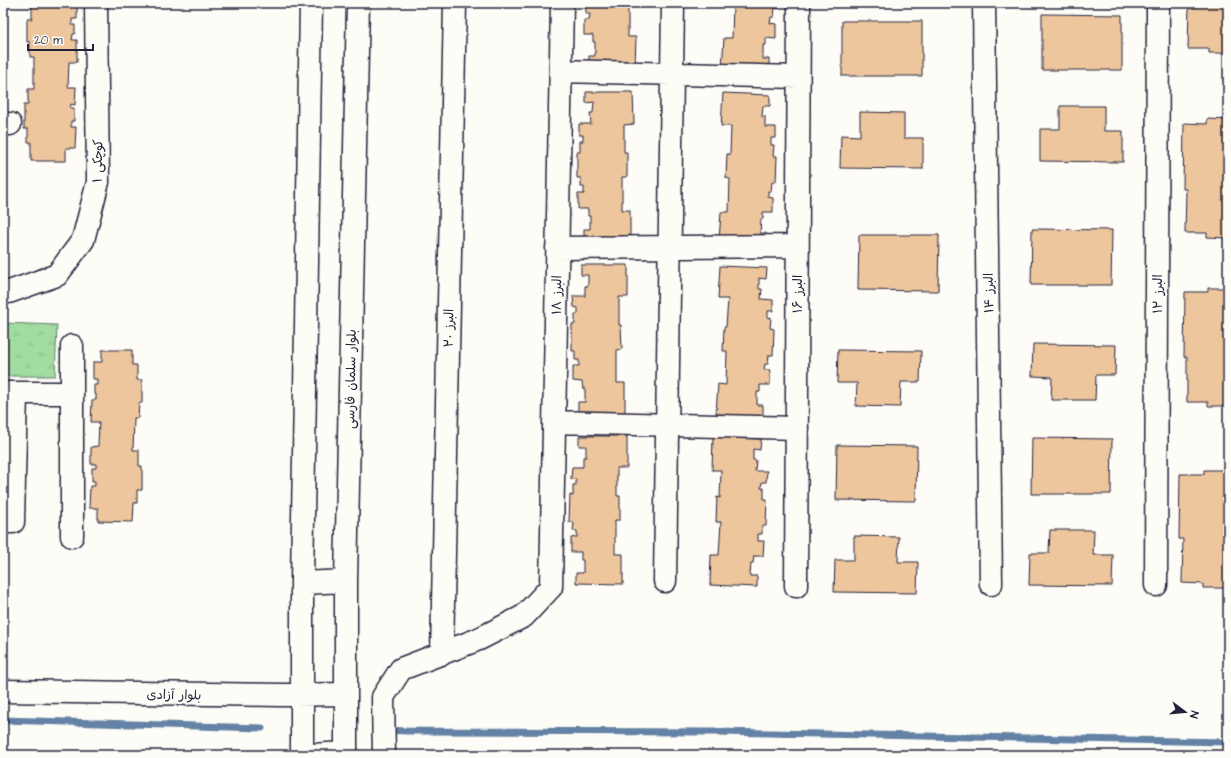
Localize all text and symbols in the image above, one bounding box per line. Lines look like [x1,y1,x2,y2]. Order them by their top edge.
scale bar [28,26,93,52]
text: 20 m [34,32,63,49]
street label: کوچکی ۱ [89,139,107,183]
street label: البرز ۱۴ [980,273,998,313]
street label: البرز ۱۲ [1149,274,1167,314]
street label: البرز ۱۸ [548,275,566,315]
street label: البرز ۱۶ [789,275,807,313]
street label: البرز ۲۰ [440,308,458,348]
street label: بلوار سلمان فارسی [341,329,361,429]
street label: بلوار آزادی [147,686,201,704]
north arrow [1165,692,1205,732]
text: N [1186,709,1202,720]

